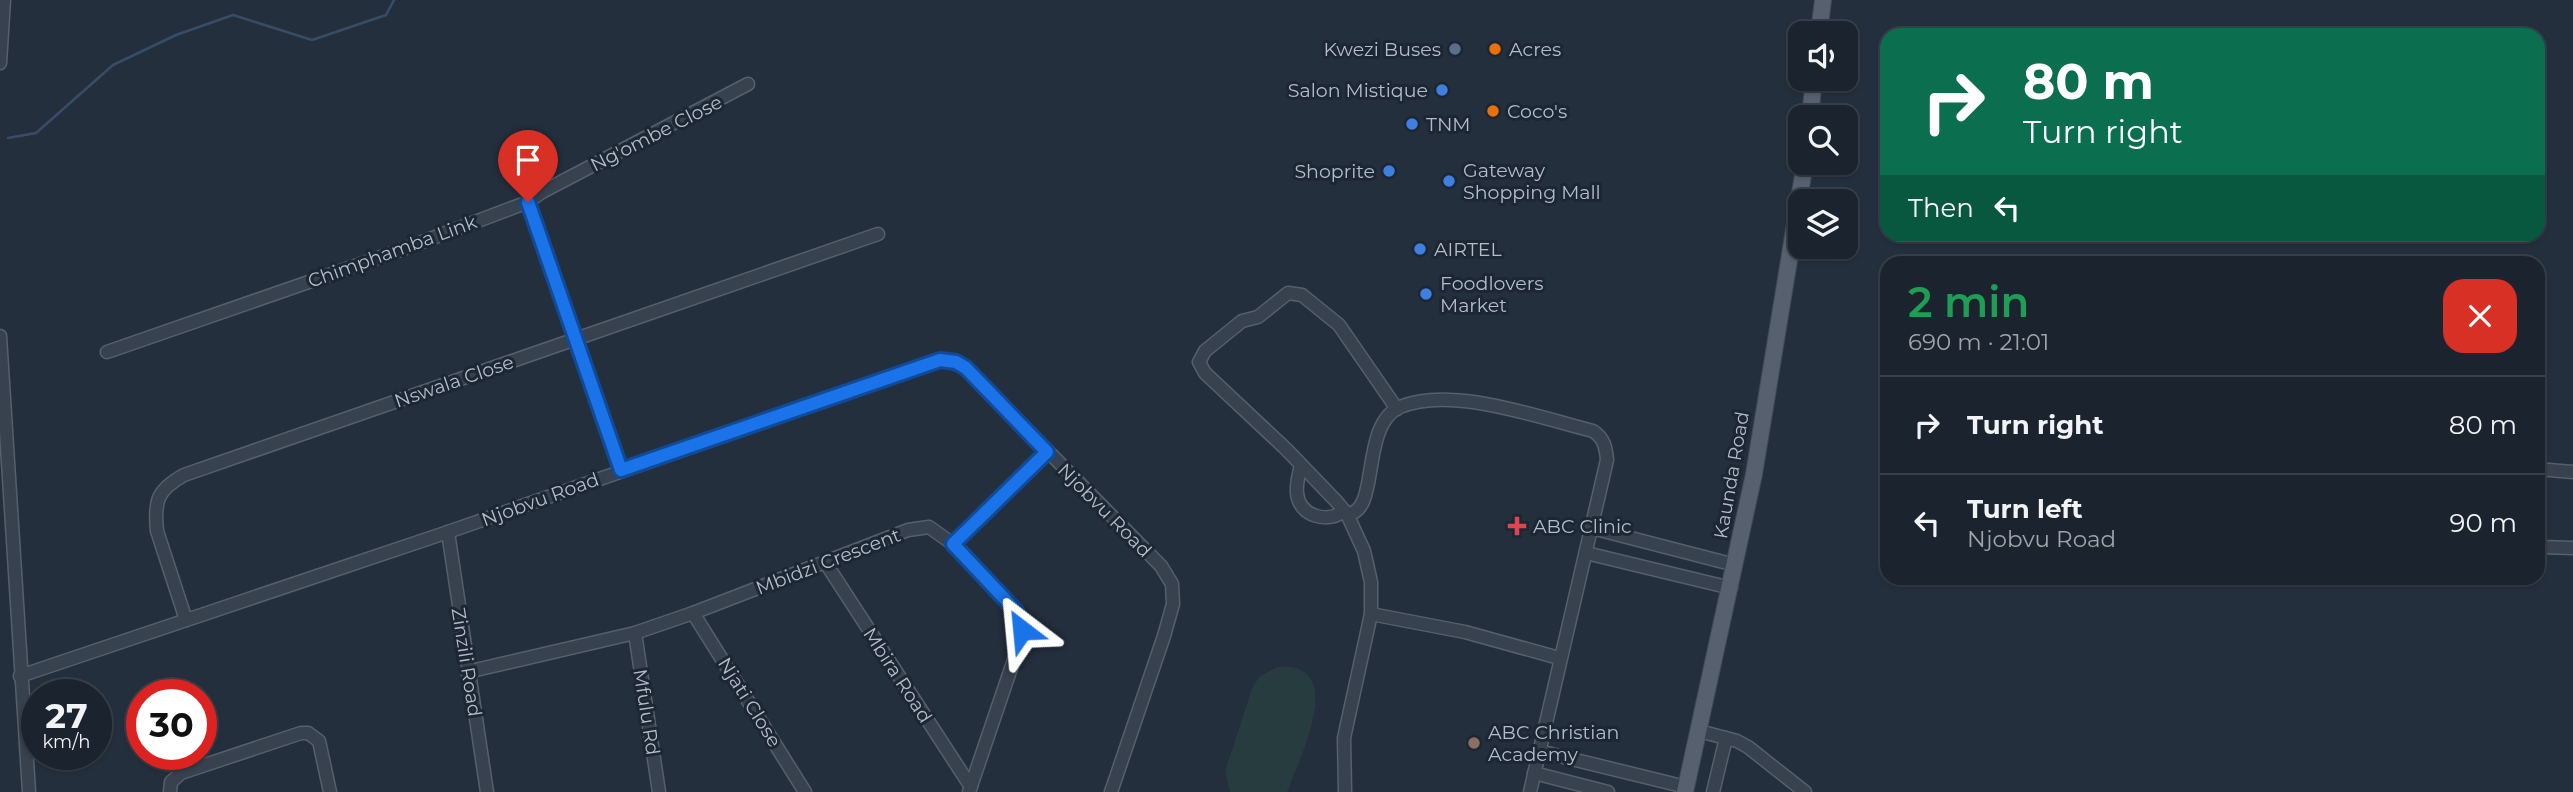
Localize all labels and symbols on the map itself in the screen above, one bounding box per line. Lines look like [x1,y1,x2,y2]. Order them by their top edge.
place label: Kwezi Buses [1323,38,1441,61]
place label: Acres [1509,38,1561,61]
marker: Kwezi Buses [1447,41,1463,57]
marker: Acres [1487,41,1503,57]
place label: Salon Mistique [1288,79,1428,102]
marker: Salon Mistique [1434,82,1450,98]
street label: Ng'ombe Close [587,90,726,177]
place label: Coco's [1507,100,1567,123]
marker: Coco's [1485,103,1501,119]
place label: TNM [1426,113,1471,136]
marker: TNM [1404,116,1420,132]
pin [498,130,558,202]
place label: Gateway Shopping Mall [1463,159,1601,204]
place label: Shoprite [1294,160,1375,183]
marker: Shoprite [1381,163,1397,179]
marker: Gateway Shopping Mall [1441,173,1457,189]
street label: Chimphamba Link [305,210,480,293]
place label: AIRTEL [1434,238,1503,261]
marker: AIRTEL [1412,241,1428,257]
place label: Foodlovers Market [1440,272,1543,317]
marker: Foodlovers Market [1418,286,1434,302]
street label: Nswala Close [392,350,517,413]
street label: Kaunda Road [1709,410,1754,541]
street label: Njobvu Road [1053,459,1156,562]
street label: Njobvu Road [478,468,602,531]
place label: ABC Clinic [1533,515,1632,538]
marker: ABC Clinic [1507,516,1527,536]
street label: Mbidzi Crescent [753,523,904,600]
position arrow [985,593,1059,667]
street label: Zinzili Road [447,606,486,718]
street label: Mbira Road [858,623,937,727]
street label: Njati Close [713,653,786,751]
street label: Mfulu Rd [628,667,665,757]
speed limit sign: 30 [126,679,217,770]
place label: ABC Christian Academy [1488,721,1619,766]
marker: ABC Christian Academy [1466,735,1482,751]

